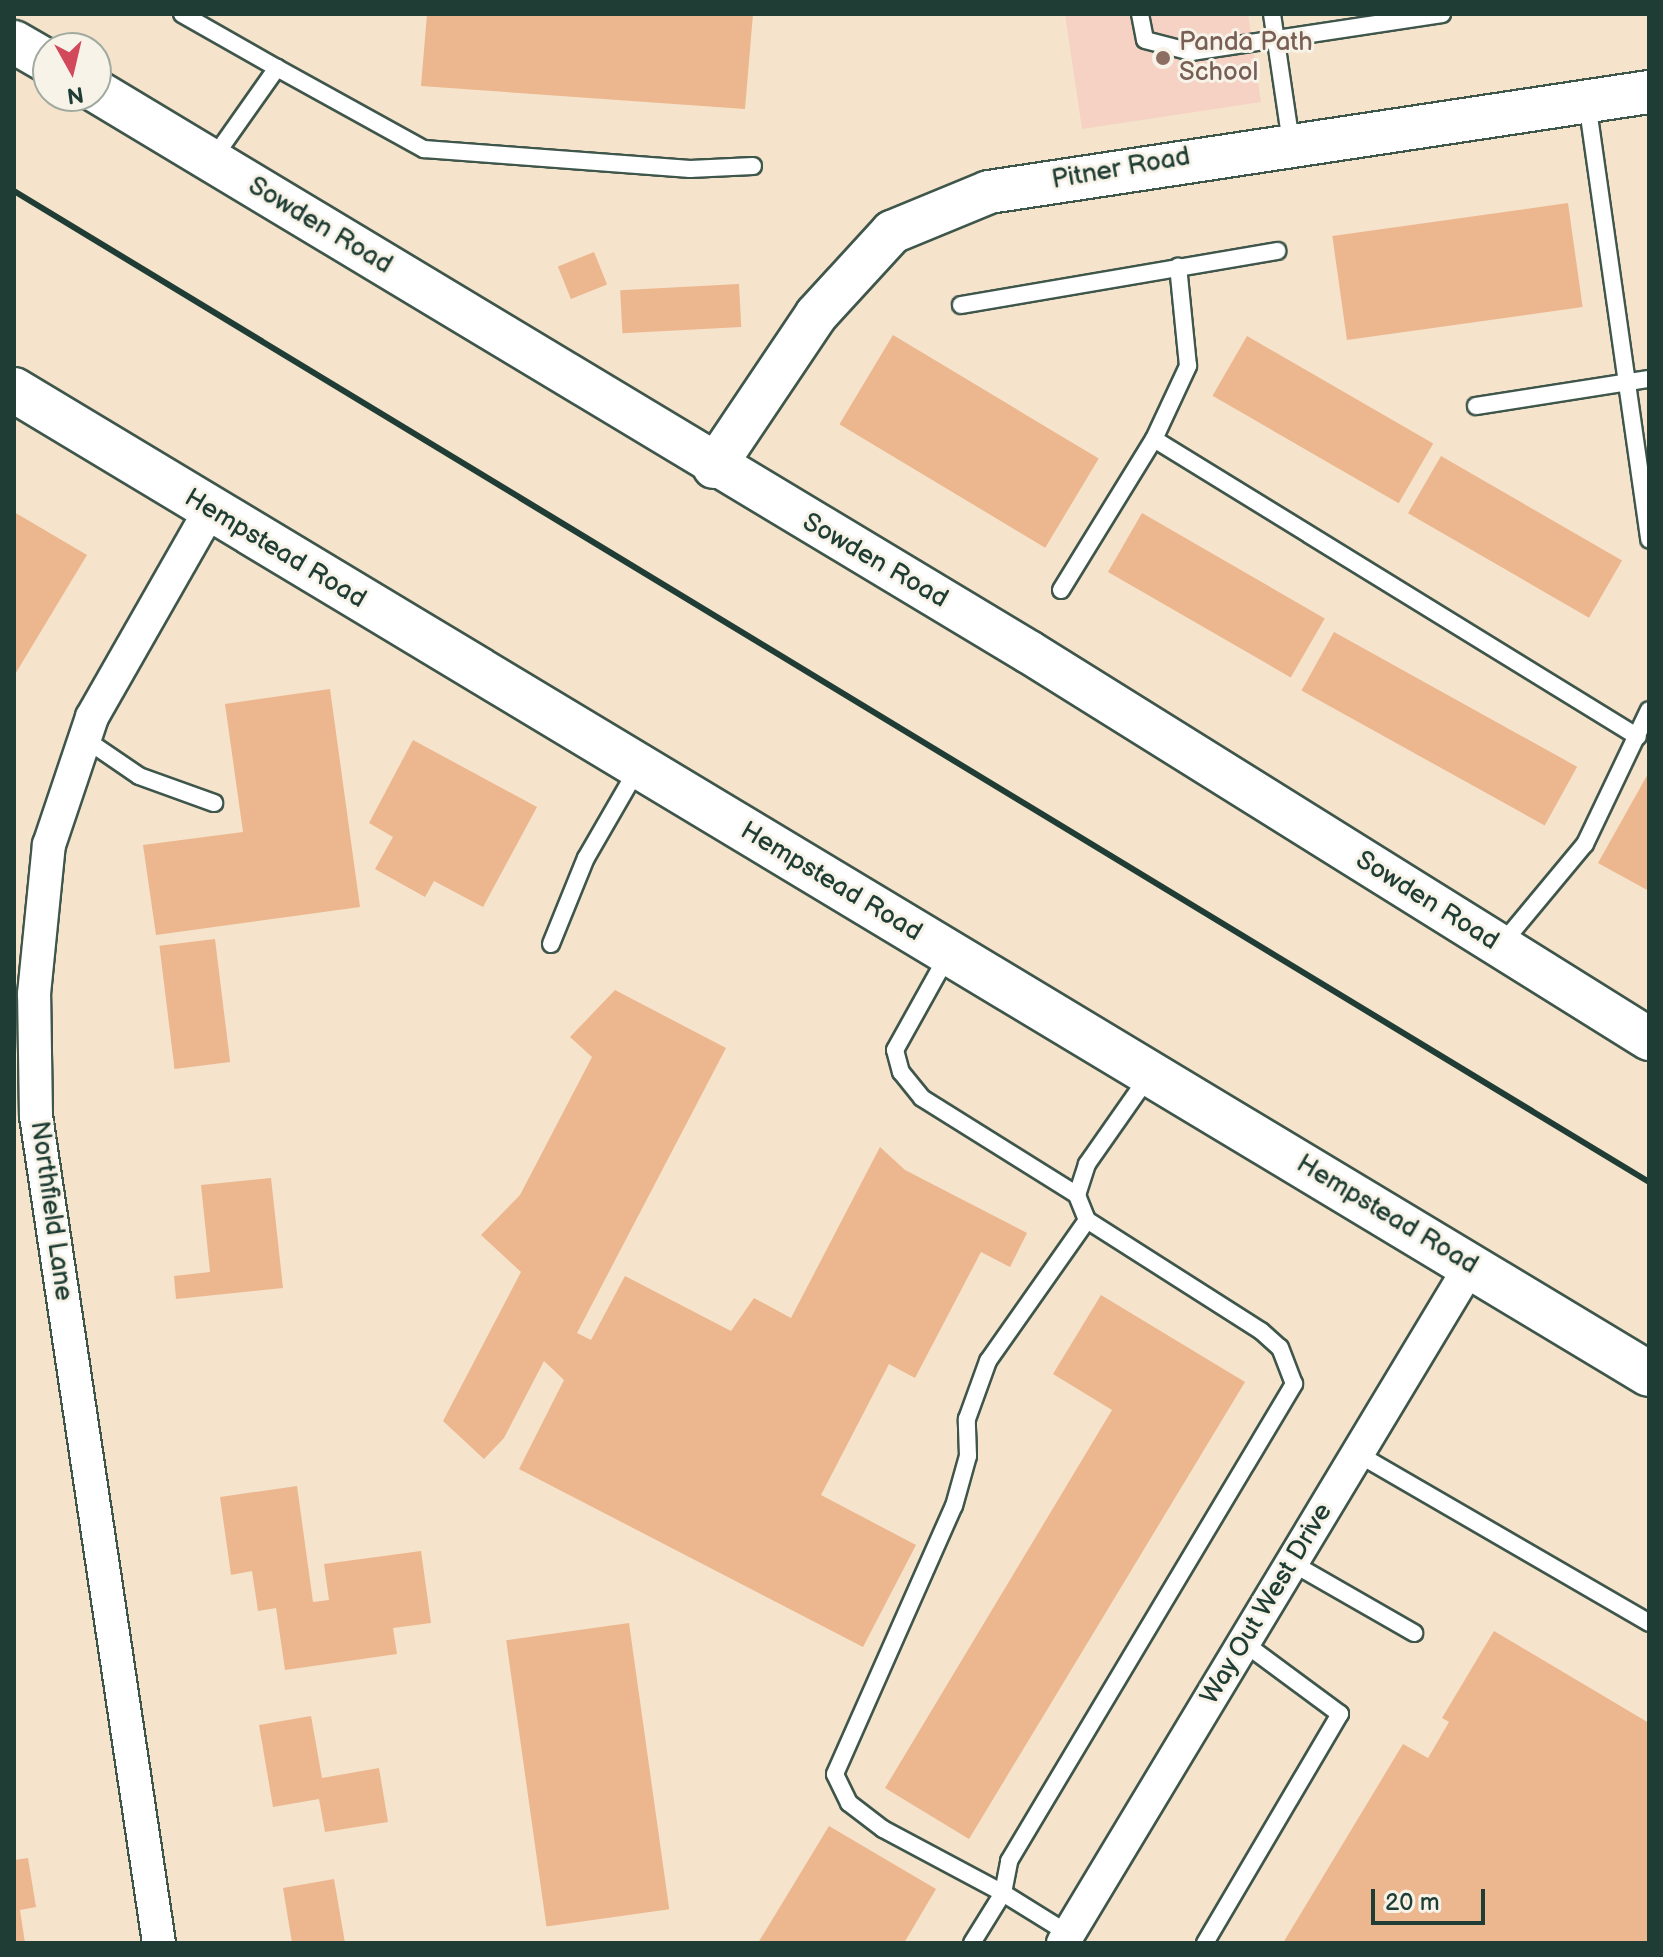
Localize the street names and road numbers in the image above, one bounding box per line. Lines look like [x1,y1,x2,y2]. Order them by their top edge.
street label: Pitner Road [1049,142,1193,196]
street label: Sowden Road [242,171,398,281]
street label: Hempstead Road [179,483,371,615]
street label: Sowden Road [797,507,953,615]
street label: Hempstead Road [735,816,927,948]
street label: Sowden Road [1350,845,1504,957]
street label: Northfield Lane [23,1119,79,1303]
street label: Hempstead Road [1291,1149,1483,1281]
street label: Way Out West Drive [1194,1497,1340,1711]

